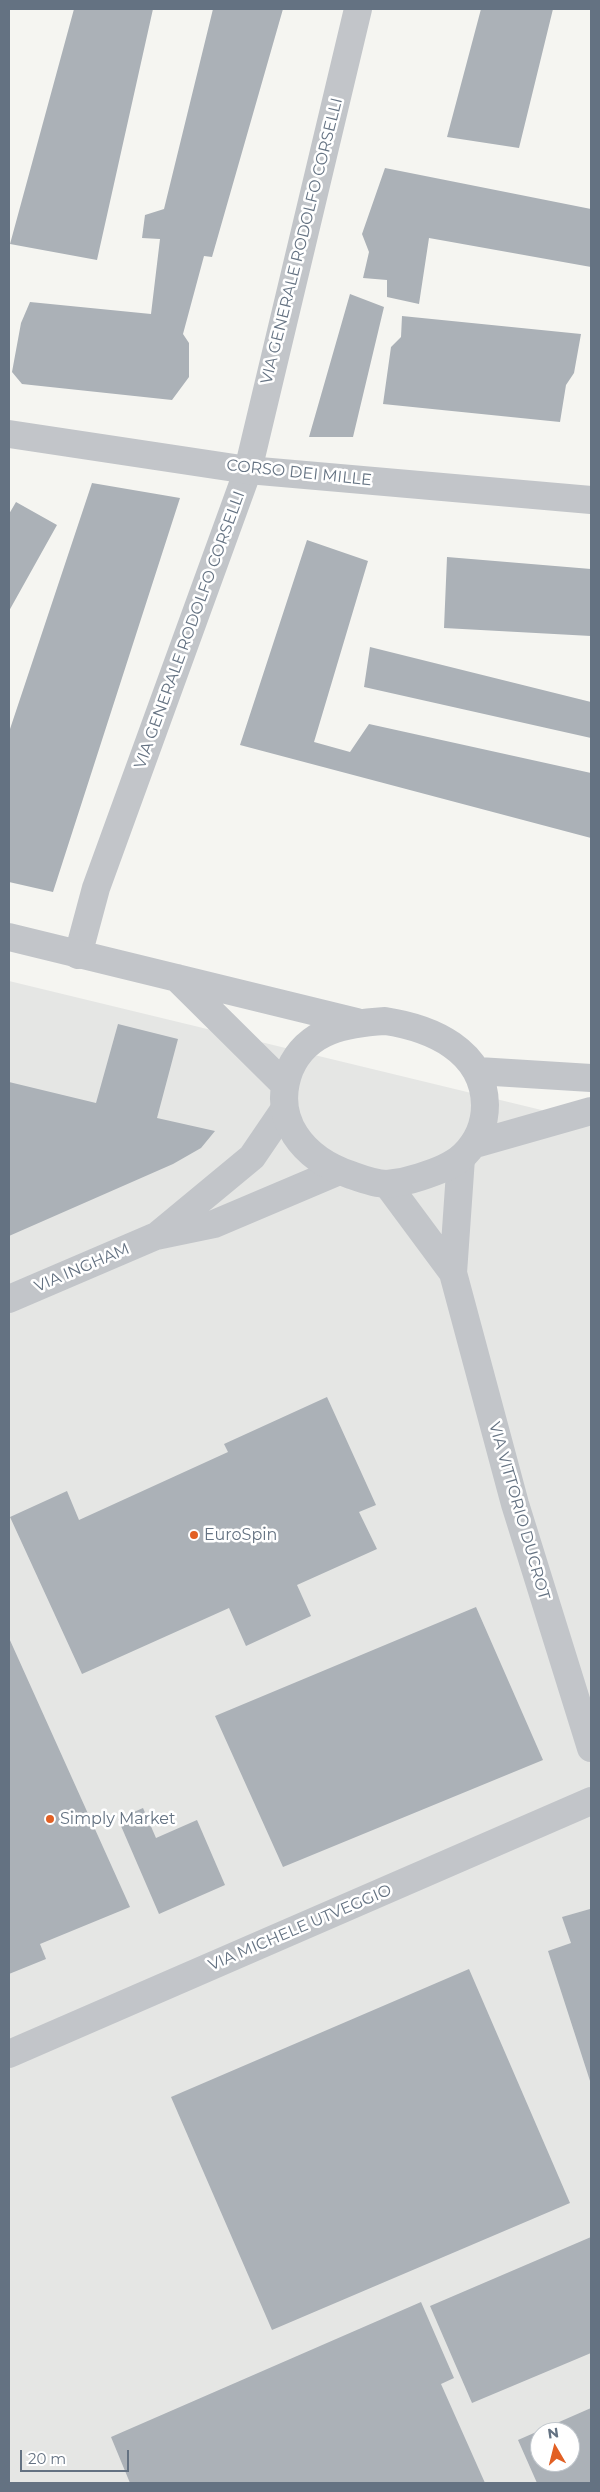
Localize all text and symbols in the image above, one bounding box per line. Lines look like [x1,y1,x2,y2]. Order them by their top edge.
street label: VIA GENERALE RODOLFO CORSELLI [257,96,347,386]
street label: CORSO DEI MILLE [225,456,373,490]
street label: VIA GENERALE RODOLFO CORSELLI [131,488,249,772]
street label: VIA INGHAM [32,1239,132,1297]
street label: VIA VITTORIO DUCROT [484,1420,554,1602]
place label: EuroSpin [204,1525,277,1545]
marker: EuroSpin [188,1529,200,1541]
place label: Simply Market [60,1809,175,1829]
marker: Simply Market [44,1813,56,1825]
street label: VIA MICHELE UTVEGGIO [206,1881,394,1975]
north arrow [530,2422,580,2472]
text: N [546,2423,560,2443]
scale bar [22,2440,131,2472]
text: 20 m [28,2449,66,2468]

